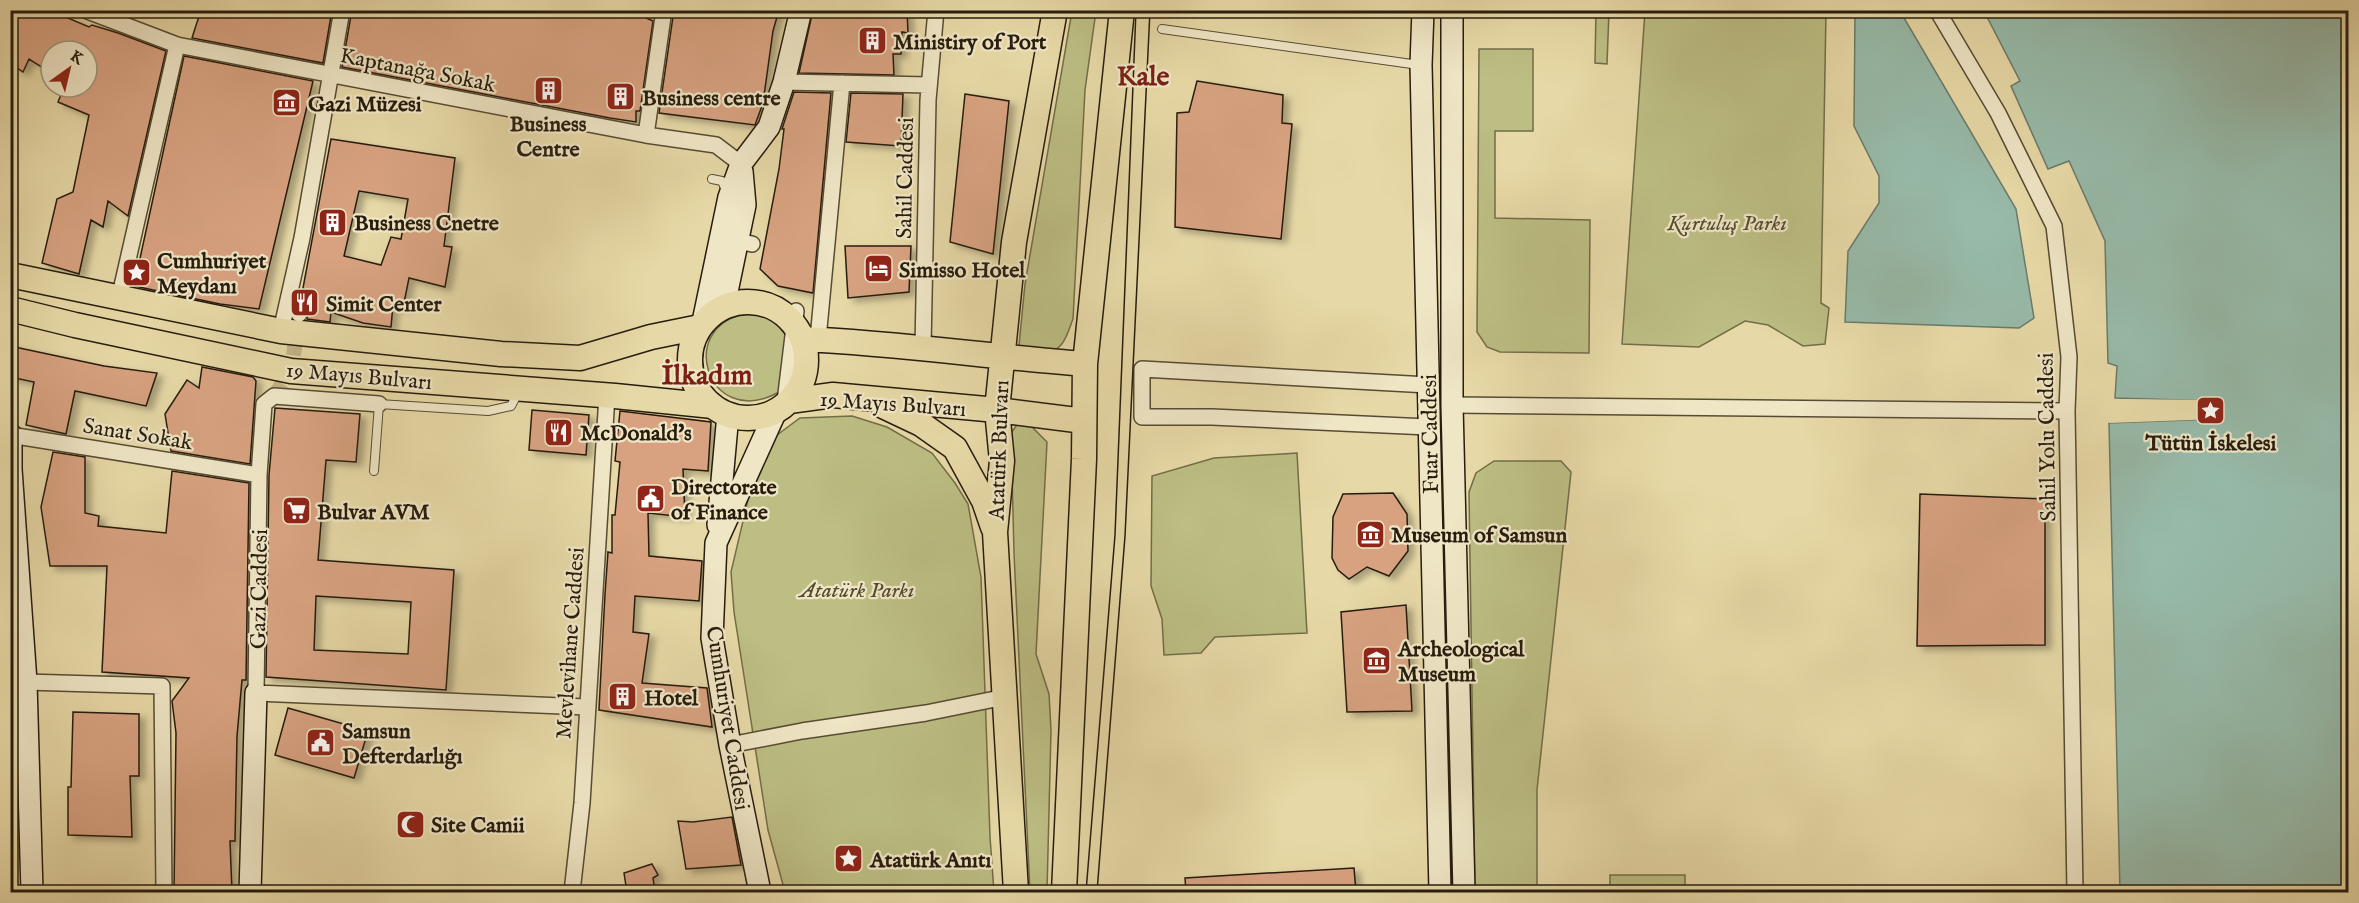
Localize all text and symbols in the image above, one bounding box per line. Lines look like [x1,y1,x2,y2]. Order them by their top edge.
building icon: Ministiry of Port [856,25,888,57]
place label: Ministiry of Port [893,29,1047,57]
north arrow [39,39,99,99]
street label: Kaptanağa Sokak [337,42,498,100]
text: K [66,47,88,71]
district label: Kale [1117,60,1170,95]
building icon: Business Centre [532,75,564,107]
building icon: Business centre [605,81,637,113]
place label: Business centre [642,85,781,113]
museum icon: Gazi Müzesi [271,87,303,119]
place label: Gazi Müzesi [308,91,422,119]
place label: Business Centre [510,111,587,164]
street label: Sahil Caddesi [891,117,921,239]
building icon: Business Cnetre [317,206,349,238]
place label: Business Cnetre [354,210,499,238]
park label: Kurtuluş Parkı [1666,210,1787,238]
place label: Cumhuriyet Meydanı [157,248,267,301]
hotel icon: Simisso Hotel [862,253,894,285]
place icon: Cumhuriyet Meydanı [120,257,152,289]
place label: Simisso Hotel [899,257,1026,285]
restaurant icon: Simit Center [289,287,321,319]
place label: Simit Center [326,291,442,319]
street label: Sahil Yolu Caddesi [2033,352,2063,522]
street label: 19 Mayıs Bulvarı [285,357,433,397]
district label: İlkadım [662,358,753,394]
street label: Fuar Caddesi [1416,374,1446,494]
street label: Atatürk Bulvarı [984,379,1016,522]
street label: 19 Mayıs Bulvarı [819,386,967,424]
place icon: Tütün İskelesi [2195,394,2227,426]
street label: Sanat Sokak [81,413,195,457]
restaurant icon: McDonald's [543,416,575,448]
place label: McDonald's [580,420,692,448]
place label: Tütün İskelesi [2145,430,2277,458]
place label: Directorate of Finance [671,474,777,527]
public building icon: Directorate of Finance [634,483,666,515]
supermarket icon: Bulvar AVM [280,495,312,527]
place label: Bulvar AVM [317,499,430,527]
museum icon: Museum of Samsun [1354,518,1386,550]
place label: Museum of Samsun [1391,522,1567,550]
street label: Gazi Caddesi [245,529,275,649]
street label: Mevlevihane Caddesi [550,546,592,740]
park label: Atatürk Parkı [798,577,914,605]
street label: Cumhuriyet Caddesi [699,624,755,813]
place label: Archeological Museum [1397,636,1525,689]
museum icon: Archeological Museum [1361,645,1393,677]
building icon: Hotel [607,681,639,713]
place label: Hotel [644,685,699,713]
place label: Samsun Defterdarlığı [342,718,463,771]
public building icon: Samsun Defterdarlığı [305,727,337,759]
mosque icon: Site Camii [394,808,426,840]
place label: Site Camii [431,812,525,840]
place icon: Atatürk Anıtı [833,843,865,875]
place label: Atatürk Anıtı [869,847,991,875]

